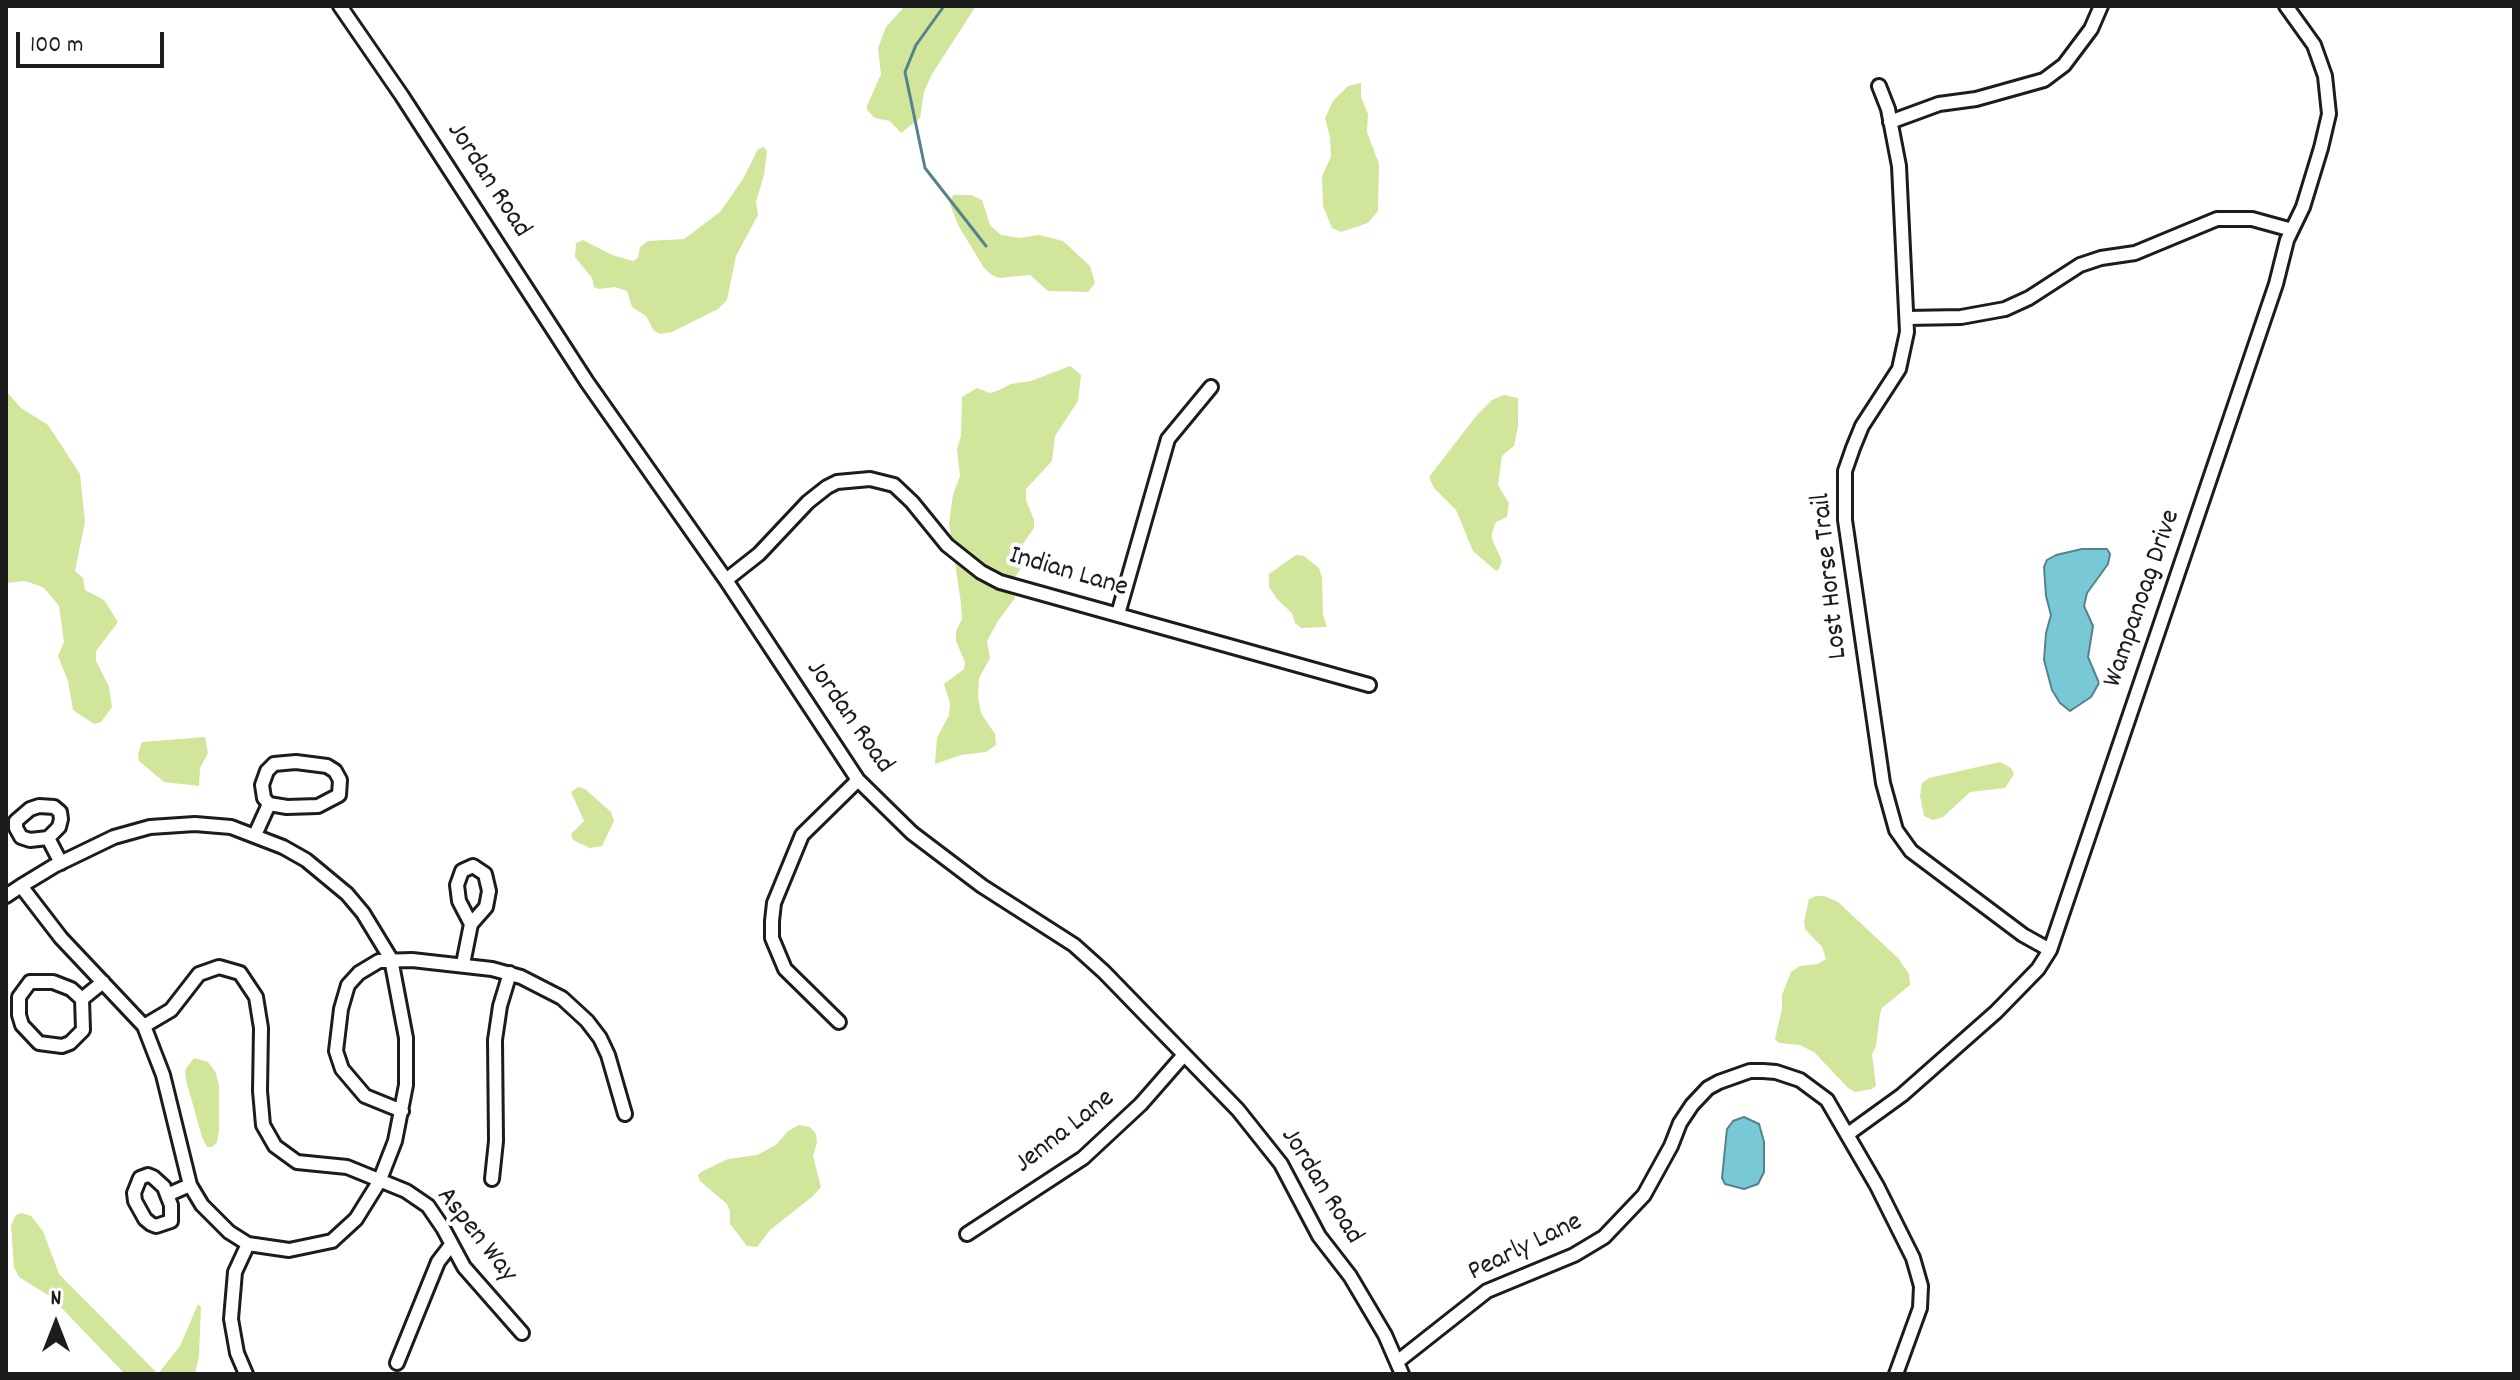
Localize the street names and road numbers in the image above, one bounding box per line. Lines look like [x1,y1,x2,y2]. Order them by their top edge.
street label: Jordan Road [437,117,537,245]
street label: Lost Horse Trail [1807,491,1857,661]
street label: Wampanoag Drive [2098,506,2190,692]
street label: Indian Lane [1005,541,1131,607]
street label: Jordan Road [797,655,899,781]
street label: Jenna Lane [1009,1084,1123,1182]
street label: Jordan Road [1271,1123,1369,1251]
street label: Aspen Way [427,1181,523,1291]
street label: Pearly Lane [1463,1207,1589,1291]

